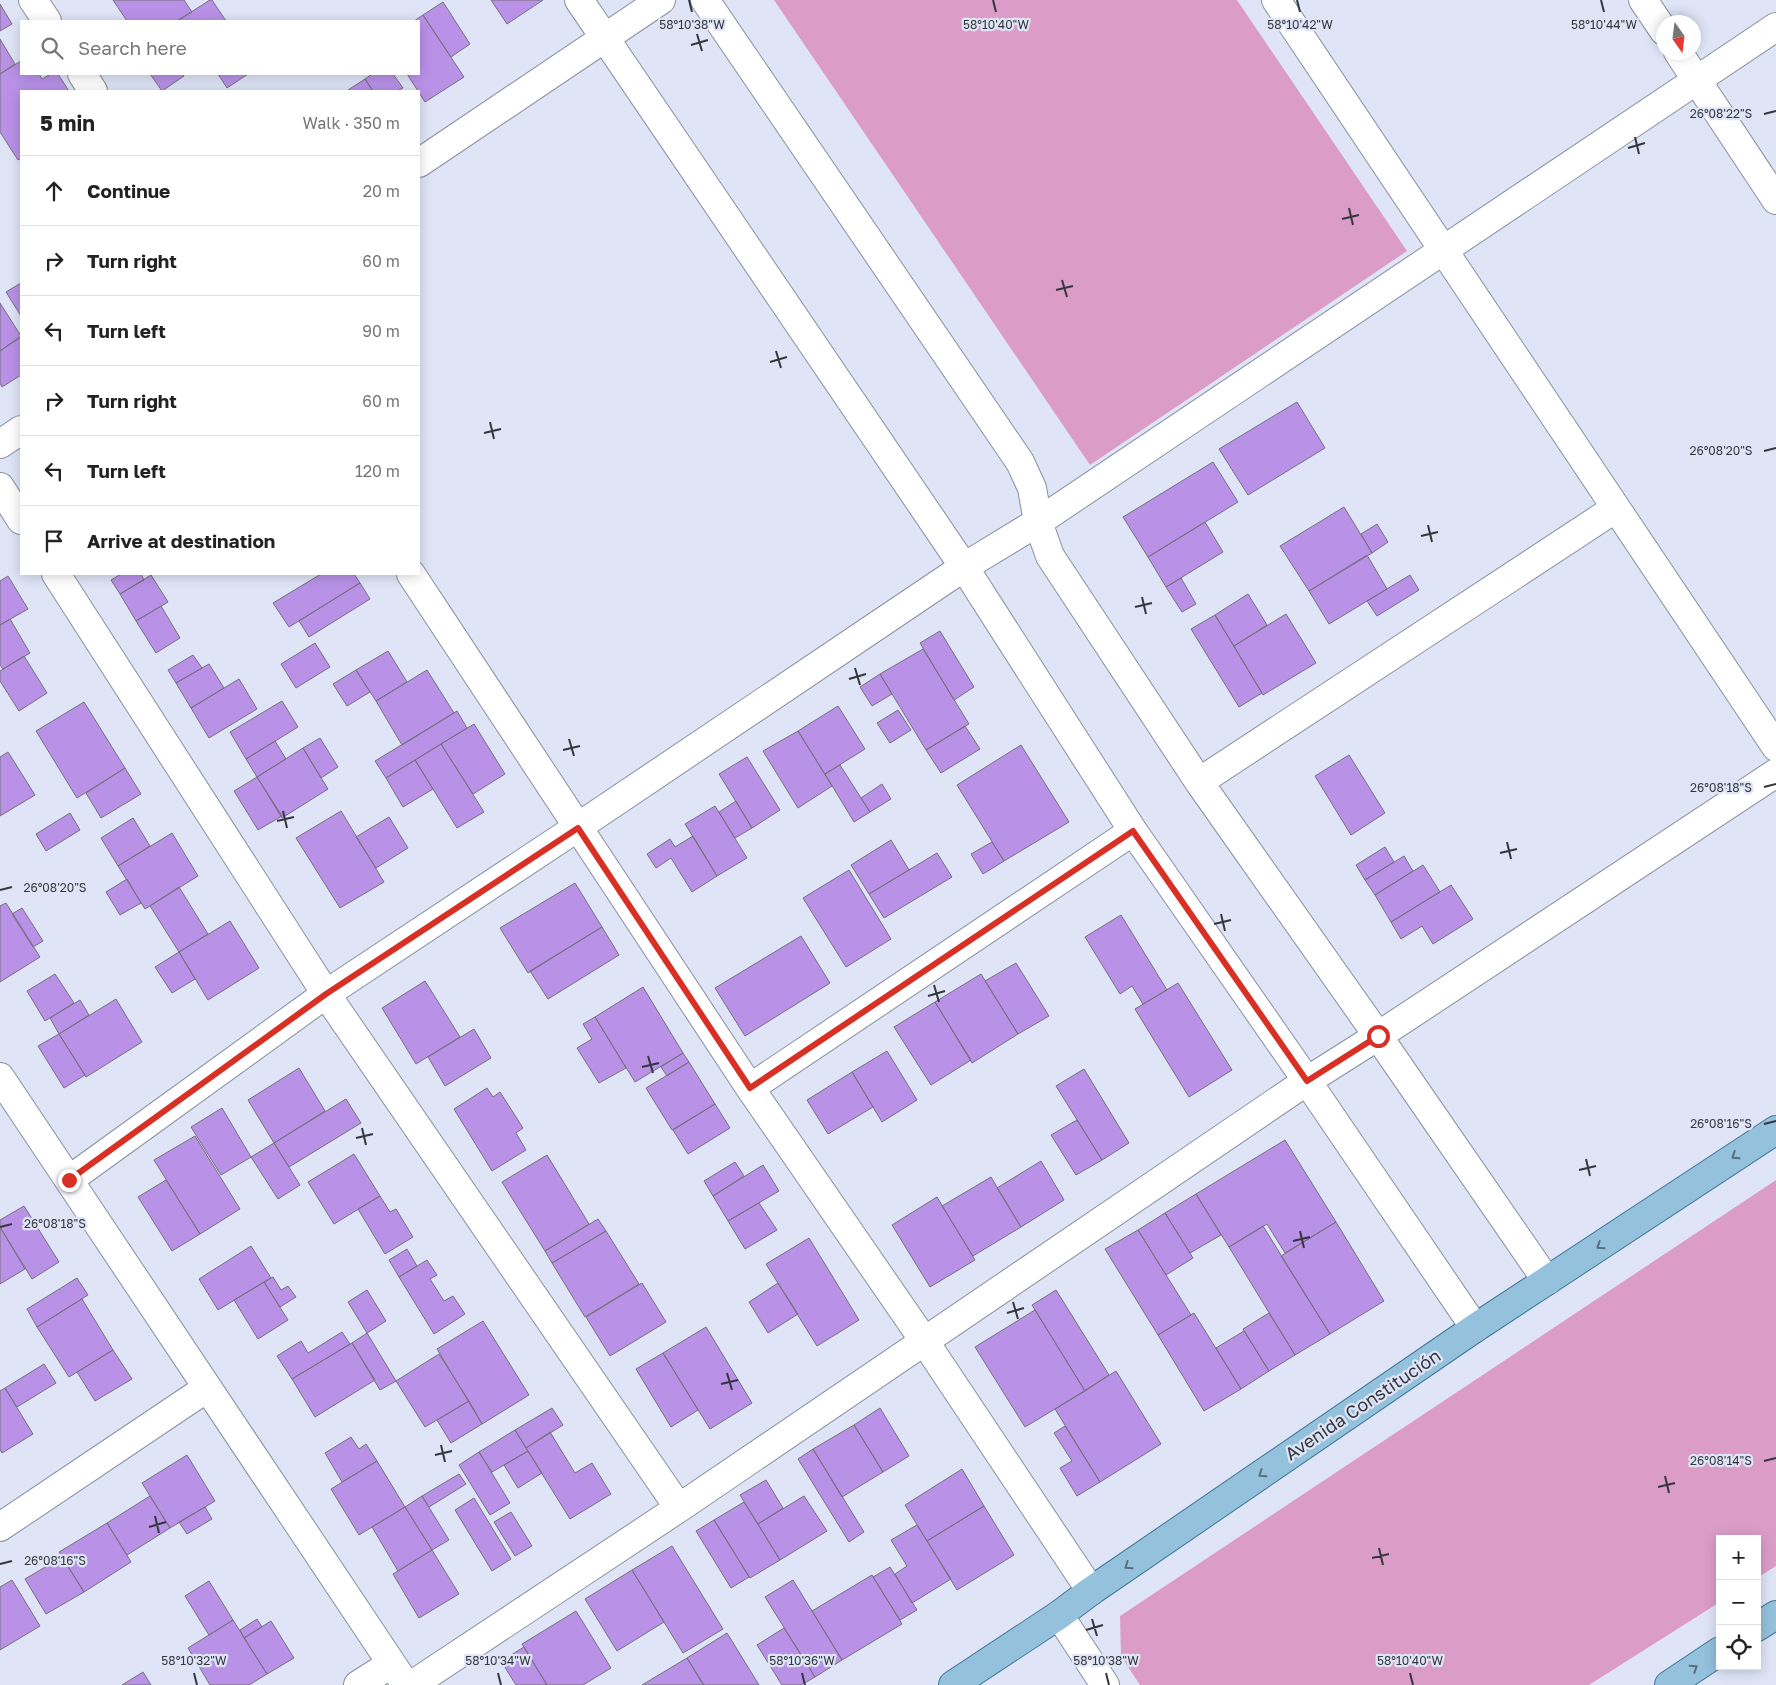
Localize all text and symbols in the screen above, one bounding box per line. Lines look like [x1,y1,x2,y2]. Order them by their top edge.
north arrow [1656,15,1701,60]
text: 58°10'38"W [659,17,725,32]
text: 58°10'40"W [963,17,1030,32]
text: 58°10'42"W [1267,17,1333,32]
text: 58°10'44"W [1571,17,1637,32]
search box [20,20,420,75]
icon: search [38,34,66,62]
text: Search here [78,36,187,59]
text: 26°08'22"S [1690,106,1753,121]
text: 5 min [40,110,95,136]
text: Walk · 350 m [303,113,400,133]
icon: ahead [40,177,68,205]
text: Continue [87,179,170,202]
text: 20 m [363,181,400,201]
icon: right [40,247,68,275]
text: Turn right [87,249,177,272]
text: 60 m [362,251,400,271]
icon: left [40,317,68,345]
text: Turn left [87,319,166,342]
text: 90 m [362,321,400,341]
icon: right [40,387,68,415]
text: Turn right [87,389,177,412]
text: 60 m [362,391,400,411]
text: 26°08'20"S [1689,443,1753,458]
icon: left [40,457,68,485]
text: Turn left [87,459,166,482]
text: 120 m [355,461,400,481]
icon: arrive [40,527,68,555]
text: Arrive at destination [87,529,275,552]
text: 26°08'18"S [1690,780,1752,795]
text: 26°08'20"S [23,880,87,895]
route start [1367,1025,1390,1048]
text: 26°08'16"S [1690,1116,1752,1131]
one-way arrow [1732,1150,1741,1160]
route end [58,1169,81,1192]
text: 26°08'18"S [24,1216,86,1231]
one-way arrow [1596,1240,1605,1249]
street label: Avenida Constitución [1280,1344,1444,1464]
text: 26°08'14"S [1690,1453,1752,1468]
one-way arrow [1258,1468,1268,1477]
map controls [1716,1535,1761,1670]
button: + [1716,1535,1761,1580]
text: 26°08'16"S [24,1553,86,1568]
one-way arrow [1124,1560,1134,1569]
button: − [1716,1580,1761,1625]
button: locate [1716,1625,1761,1670]
text: 58°10'32"W [161,1653,227,1668]
text: 58°10'34"W [465,1653,531,1668]
text: 58°10'36"W [769,1653,835,1668]
text: 58°10'38"W [1073,1653,1139,1668]
text: 58°10'40"W [1377,1653,1444,1668]
one-way arrow [1689,1665,1698,1674]

